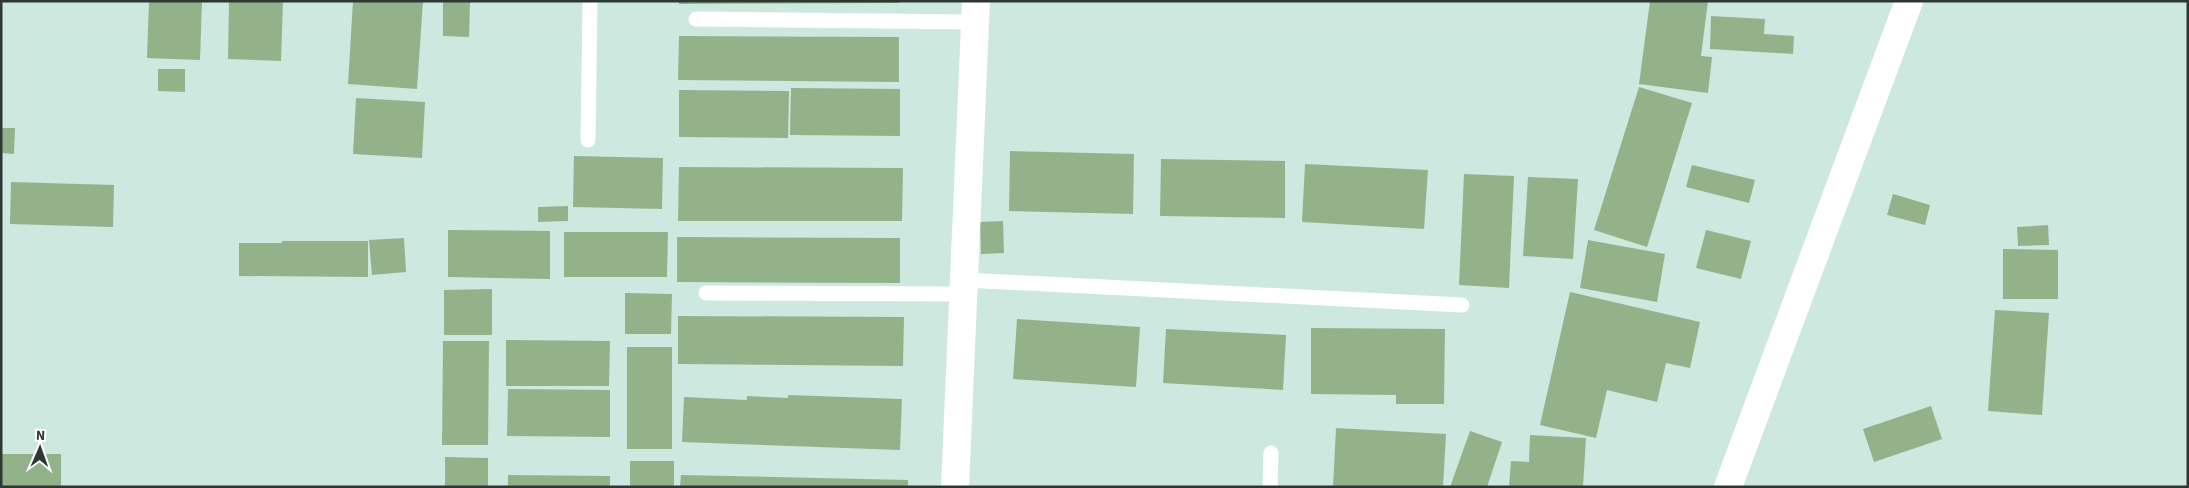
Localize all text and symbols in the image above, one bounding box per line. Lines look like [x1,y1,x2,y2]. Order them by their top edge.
north arrow [15,423,65,473]
text: N [35,426,45,446]

